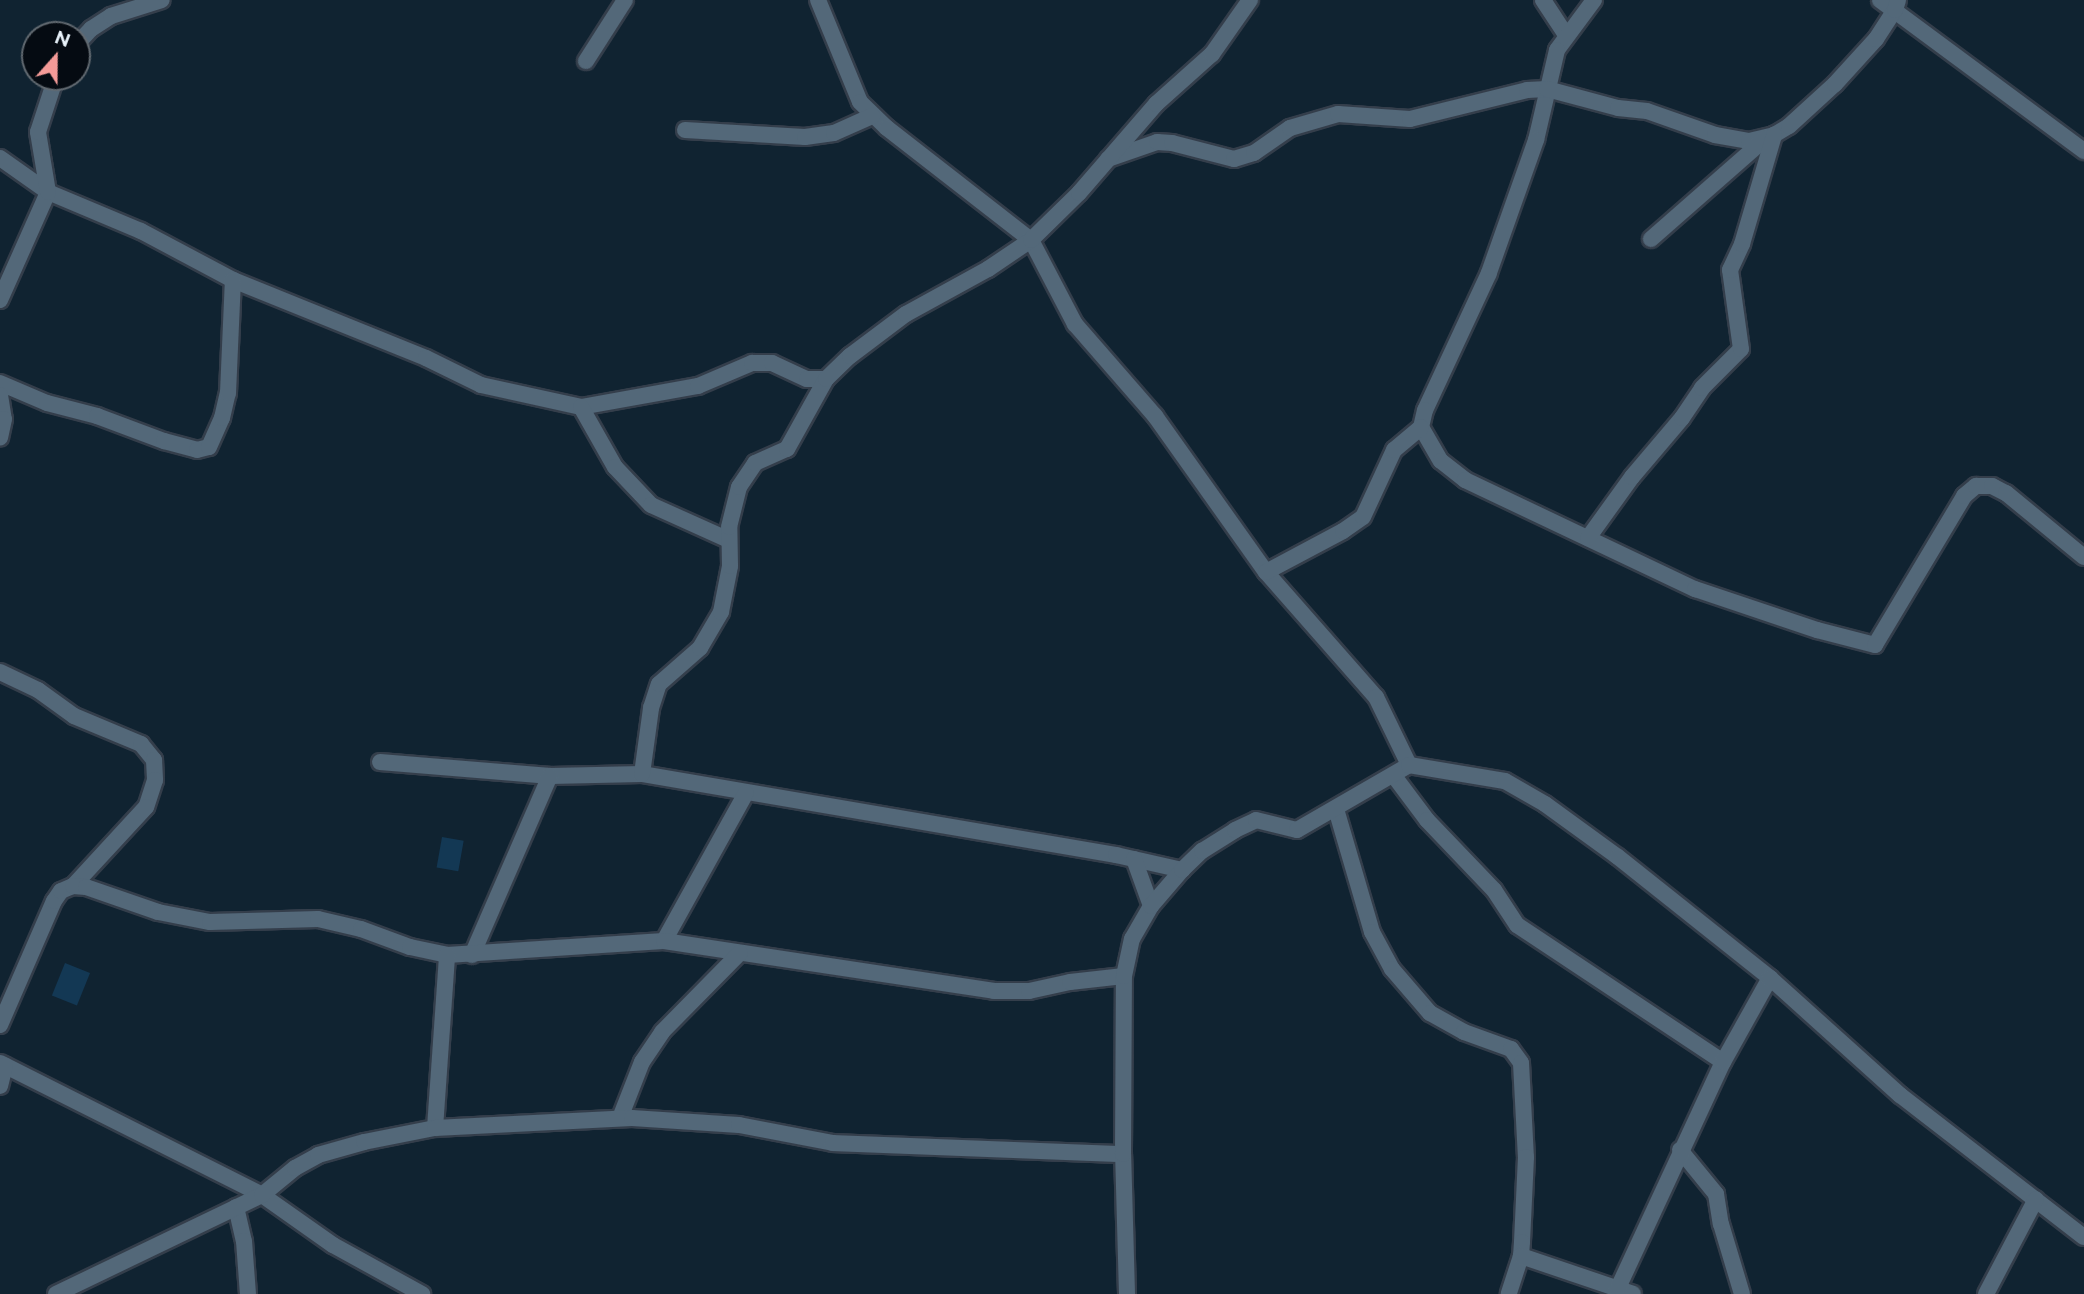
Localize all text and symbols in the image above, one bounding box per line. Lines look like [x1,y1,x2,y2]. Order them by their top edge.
north arrow [21,21,91,91]
text: N [52,25,74,51]

